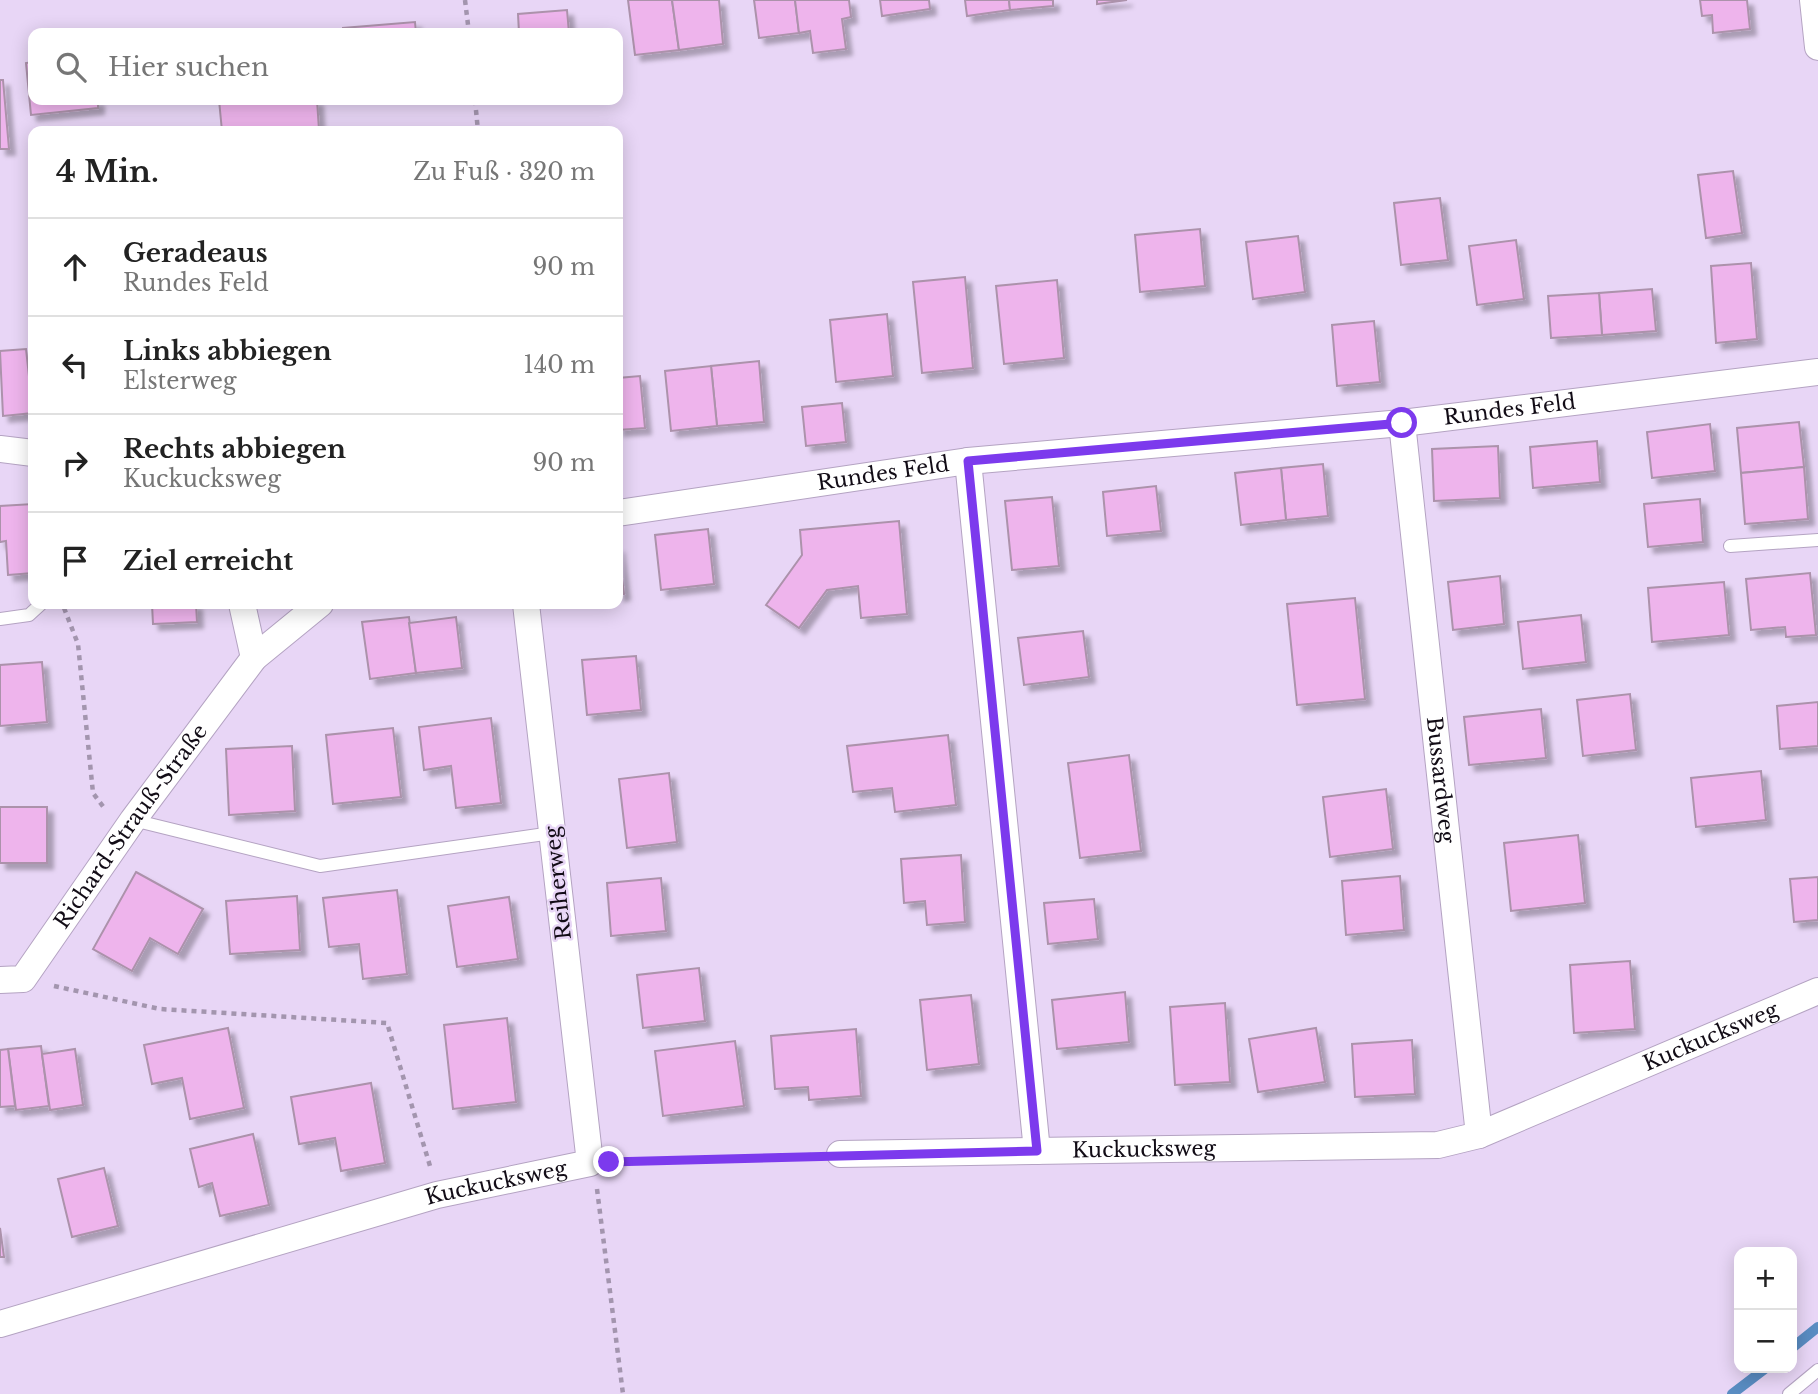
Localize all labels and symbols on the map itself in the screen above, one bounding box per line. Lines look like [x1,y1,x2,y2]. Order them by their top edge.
street label: Rundes Feld [1442,389,1577,431]
route start [1386,407,1417,438]
street label: Rundes Feld [815,451,951,496]
street label: Bussardweg [1421,715,1460,845]
street label: Richard-Strauß-Straße [49,719,213,934]
street label: Reiherweg [539,824,577,941]
street label: Kuckucksweg [1639,996,1783,1077]
street label: Kuckucksweg [1072,1135,1217,1164]
route end [593,1146,624,1177]
street label: Kuckucksweg [422,1155,570,1211]

